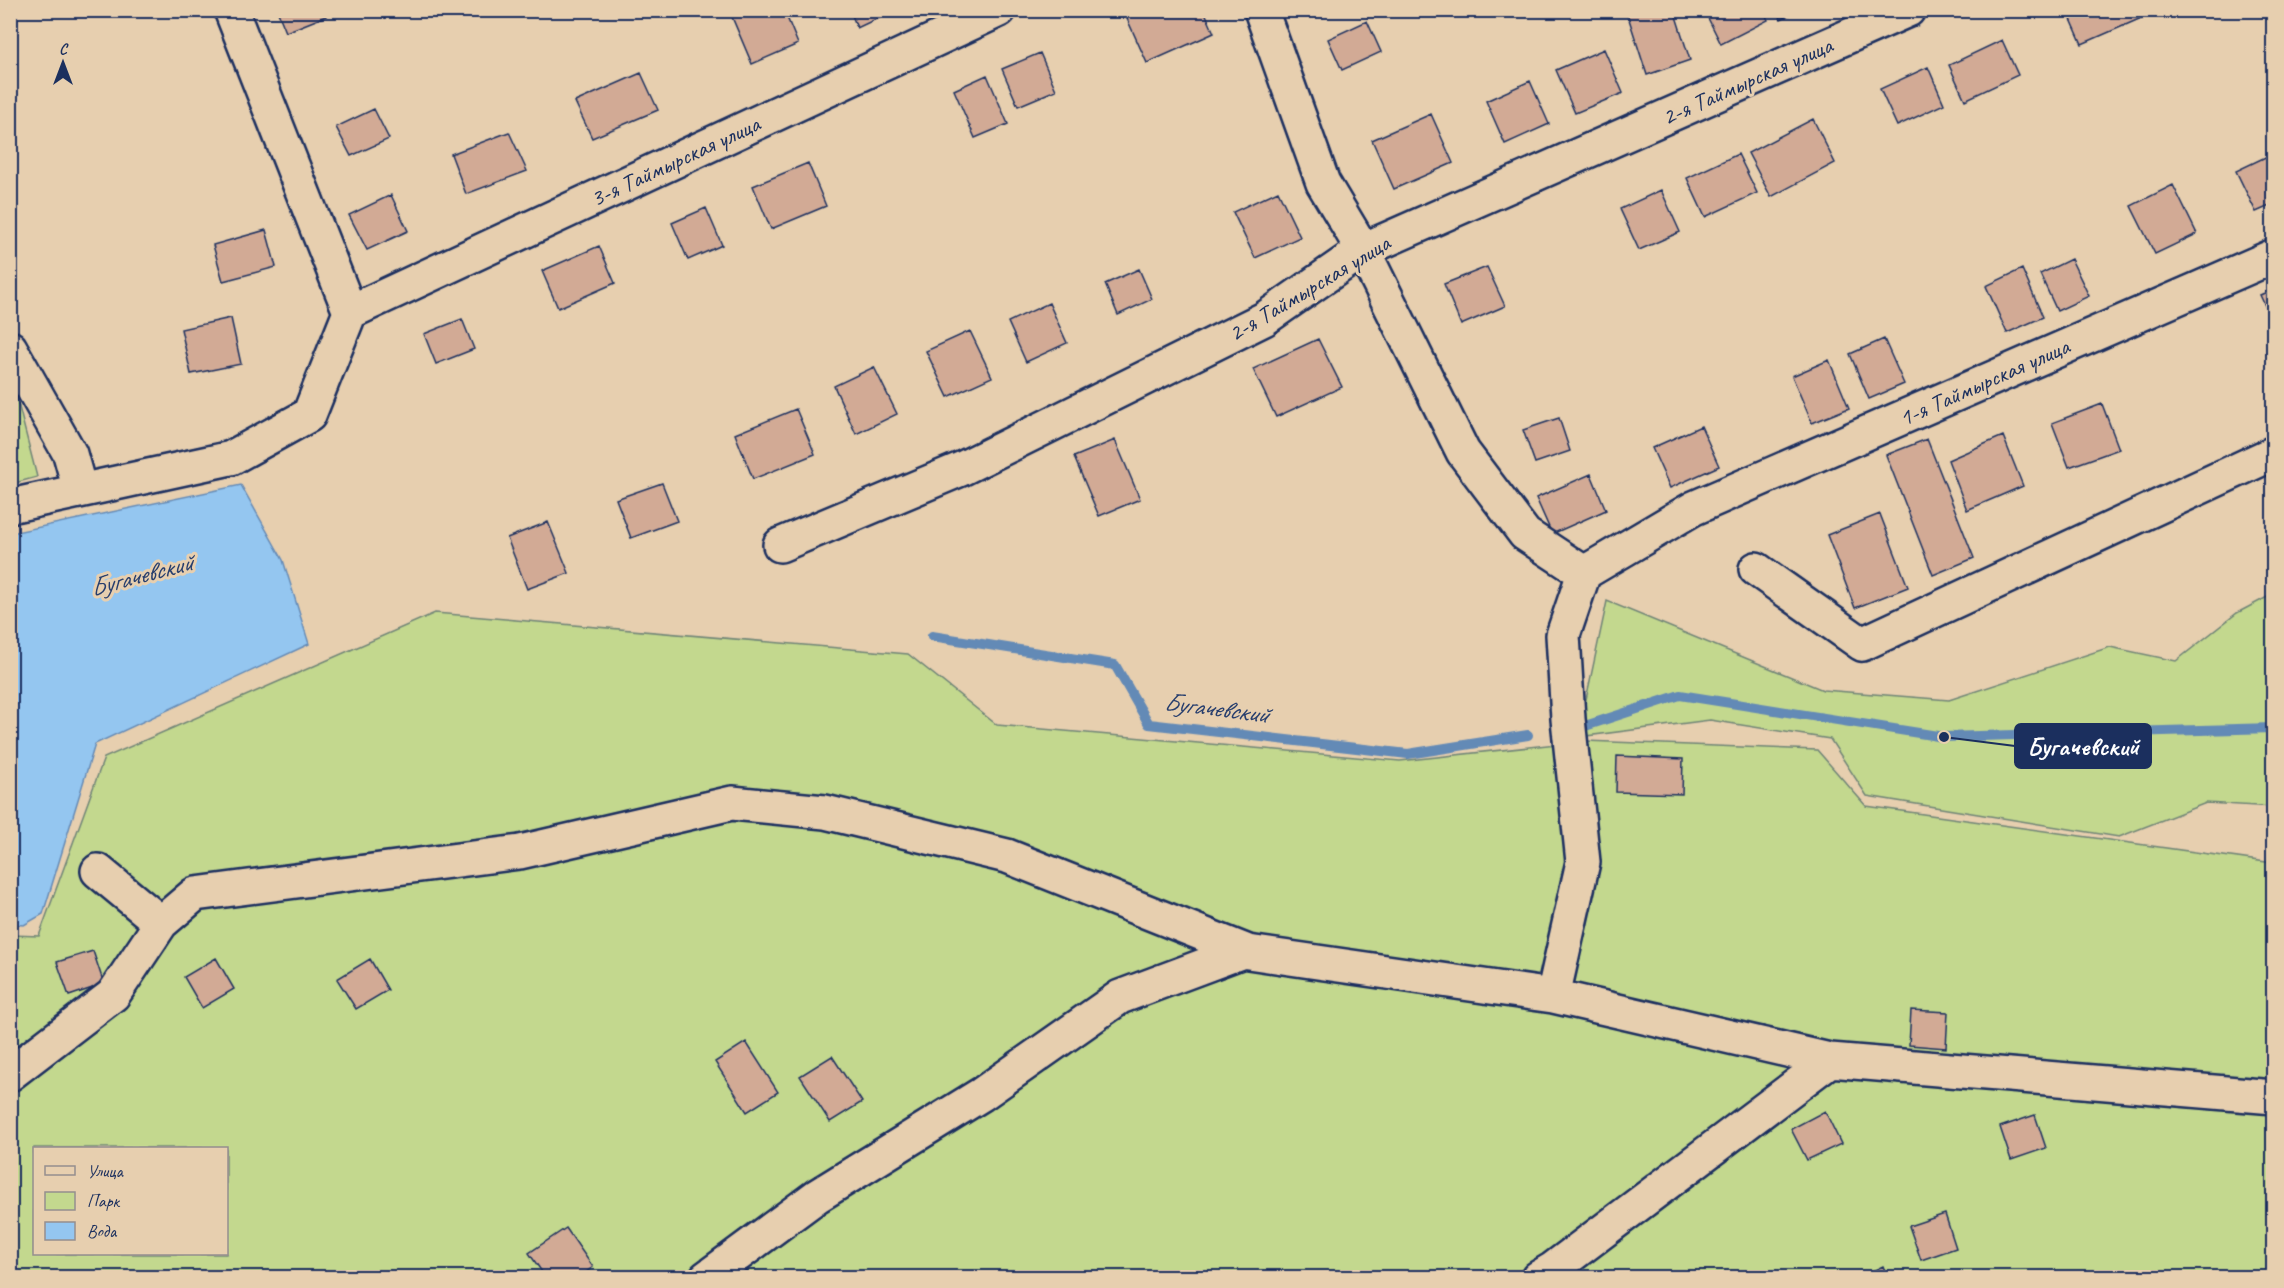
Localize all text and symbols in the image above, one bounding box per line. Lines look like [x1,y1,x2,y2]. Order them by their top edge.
street label: 2-я Таймырская улица [1657,29,1838,132]
north arrow [33,33,93,93]
text: С [59,39,69,59]
street label: 3-я Таймырская улица [586,108,766,213]
street label: 2-я Таймырская улица [1223,227,1396,348]
street label: 1-я Таймырская улица [1894,330,2075,433]
water label: Бугачевский [86,544,201,605]
water label: Бугачевский [1162,685,1275,731]
callout: Бугачевский [2015,724,2151,768]
text: Бугачевский [2027,730,2141,763]
legend [33,1147,228,1255]
text: Улица [87,1160,124,1182]
text: Парк [87,1190,121,1212]
text: Вода [87,1220,118,1242]

